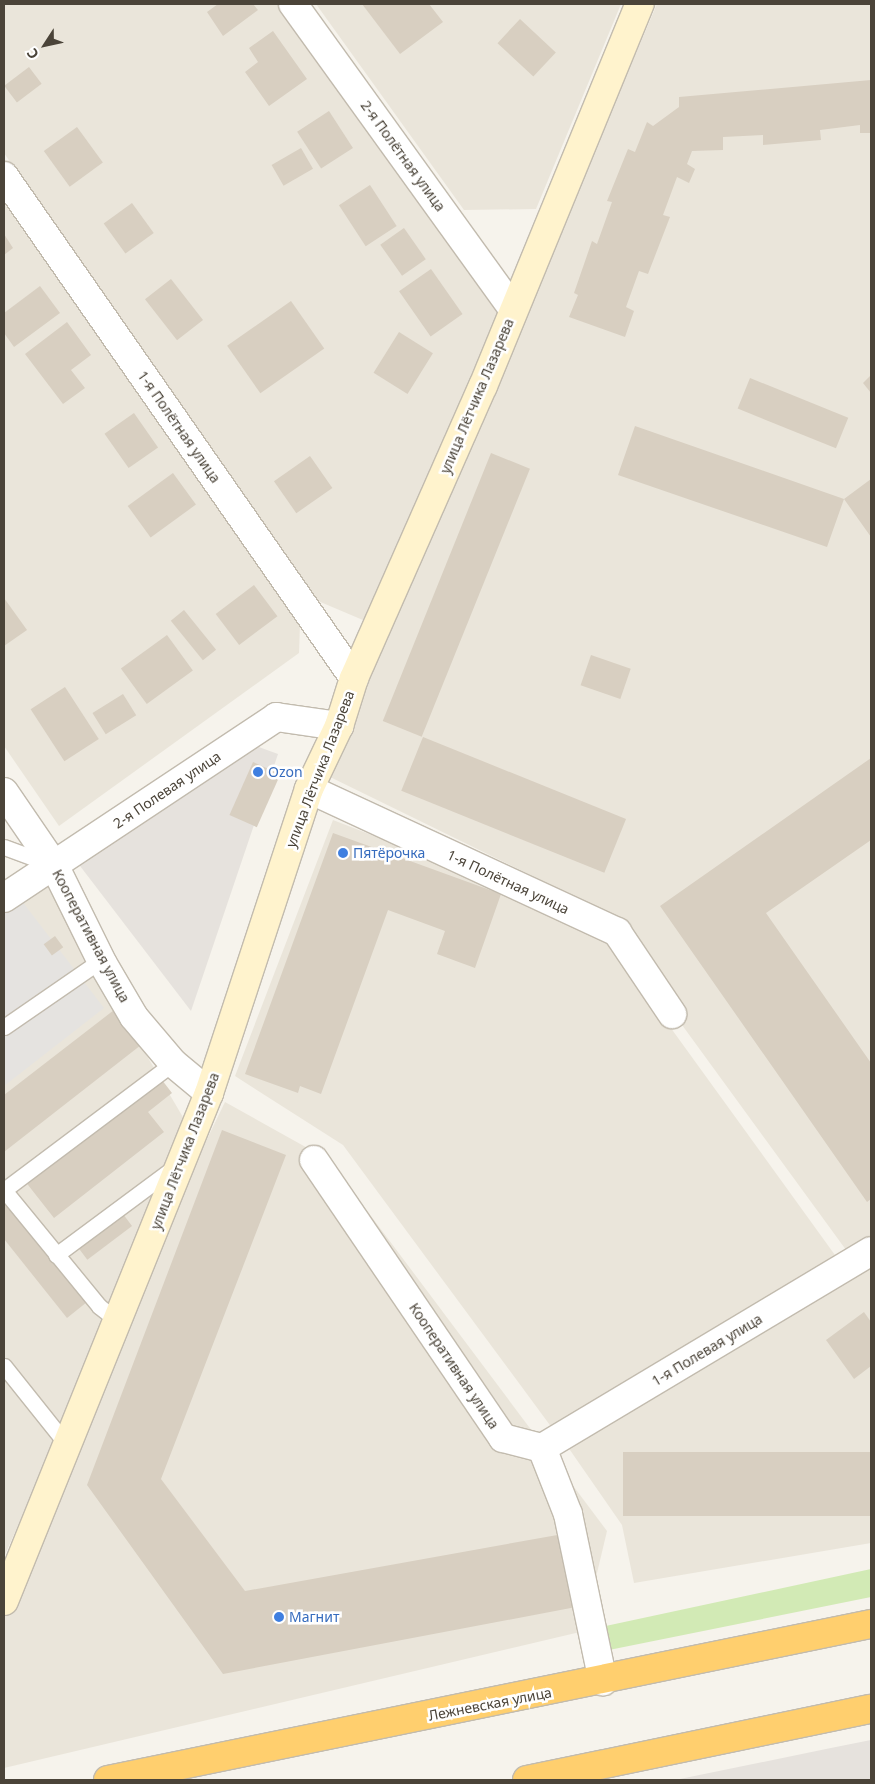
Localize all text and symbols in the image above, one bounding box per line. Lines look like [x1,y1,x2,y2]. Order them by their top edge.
north arrow [20,20,70,70]
text: С [22,45,43,63]
street label: 2-я Полётная улица [357,97,449,215]
street label: улица Лётчика Лазарева [437,316,517,476]
street label: 1-я Полётная улица [134,368,224,486]
street label: улица Лётчика Лазарева [282,688,358,850]
street label: 2-я Полевая улица [110,748,224,832]
place label: Ozon [268,764,303,780]
marker: Ozon [252,766,264,778]
place label: Пятёрочка [353,845,425,861]
street label: 1-я Полётная улица [444,846,572,918]
marker: Пятёрочка [337,847,349,859]
street label: Кооперативная улица [49,867,133,1005]
street label: улица Лётчика Лазарева [147,1070,223,1232]
street label: Кооперативная улица [406,1300,502,1432]
street label: 1-я Полевая улица [649,1310,765,1390]
place label: Магнит [289,1609,339,1625]
marker: Магнит [273,1611,285,1623]
street label: Лежневская улица [427,1684,553,1724]

